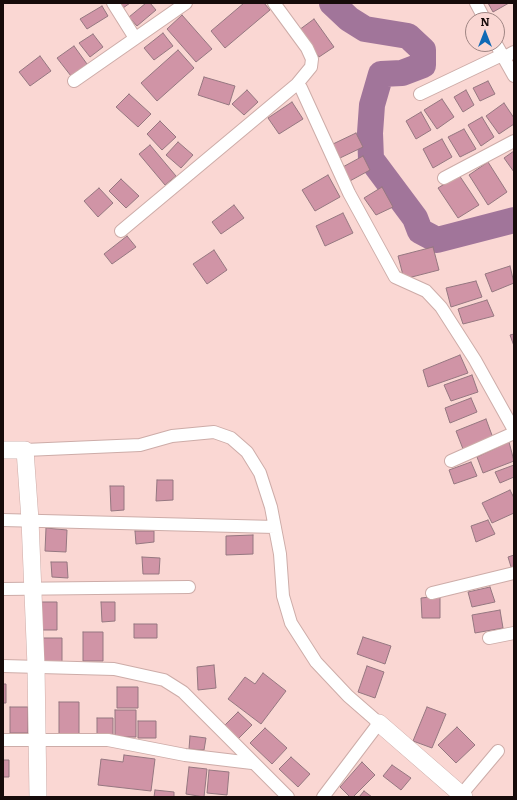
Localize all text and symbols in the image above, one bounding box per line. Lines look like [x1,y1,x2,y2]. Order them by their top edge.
north arrow [465,12,505,52]
text: N [480,13,490,29]

